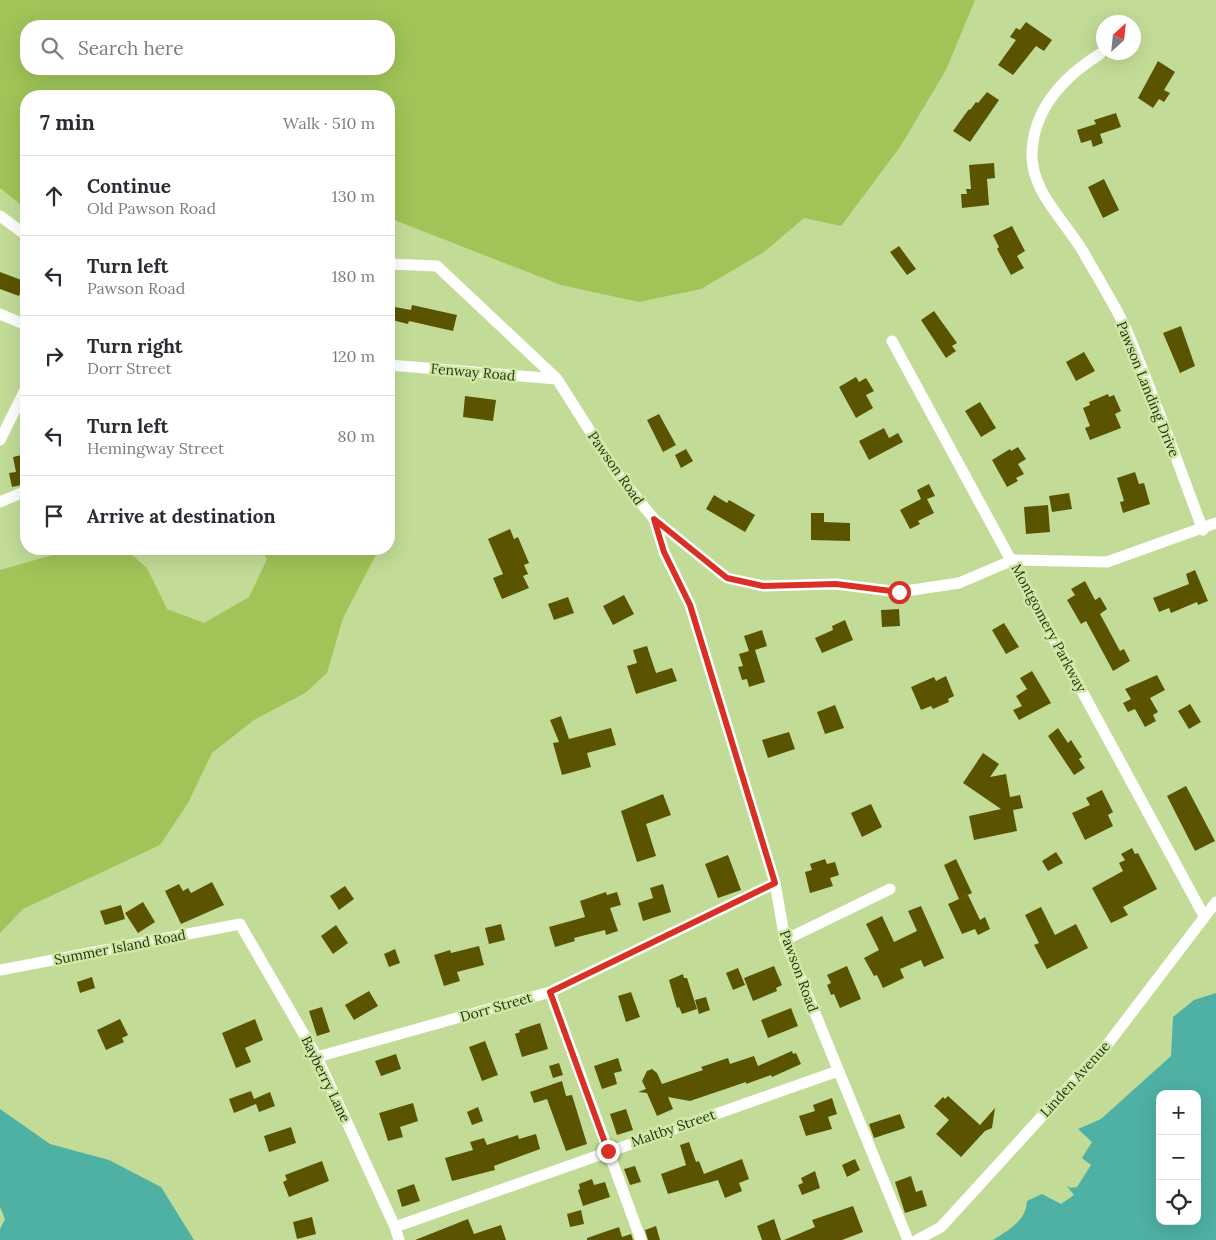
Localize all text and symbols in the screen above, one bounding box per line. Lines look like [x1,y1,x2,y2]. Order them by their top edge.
north arrow [1096,15,1141,60]
search box [20,20,395,75]
icon: search [38,34,66,62]
text: Search here [78,36,184,60]
text: 7 min [40,109,95,136]
text: Walk · 510 m [283,113,375,133]
text: Continue [87,174,171,198]
icon: ahead [40,182,68,210]
text: 130 m [332,186,375,206]
text: Old Pawson Road [87,198,216,218]
text: Turn left [87,254,168,278]
icon: left [40,262,68,290]
text: 180 m [332,266,375,286]
text: Pawson Road [87,278,185,298]
street label: Pawson Landing Drive [1113,318,1184,460]
text: Turn right [87,334,183,358]
icon: right [40,342,68,370]
text: 120 m [332,346,375,366]
text: Dorr Street [87,358,172,378]
street label: Fenway Road [430,359,516,385]
text: Turn left [87,414,168,438]
icon: left [40,422,68,450]
text: 80 m [338,426,375,446]
street label: Pawson Road [584,428,648,508]
text: Hemingway Street [87,438,224,458]
icon: arrive [40,502,68,530]
text: Arrive at destination [87,504,276,528]
street label: Montgomery Parkway [1008,561,1091,696]
route start [888,581,911,604]
street label: Summer Island Road [53,925,187,969]
street label: Pawson Road [776,928,822,1014]
street label: Dorr Street [458,988,535,1026]
street label: Bayberry Lane [297,1033,355,1126]
street label: Linden Avenue [1036,1037,1114,1121]
map controls [1156,1090,1201,1225]
button: + [1156,1090,1201,1135]
street label: Maltby Street [628,1105,718,1151]
button: − [1156,1135,1201,1180]
route end [597,1140,620,1163]
button: locate [1156,1180,1201,1225]

